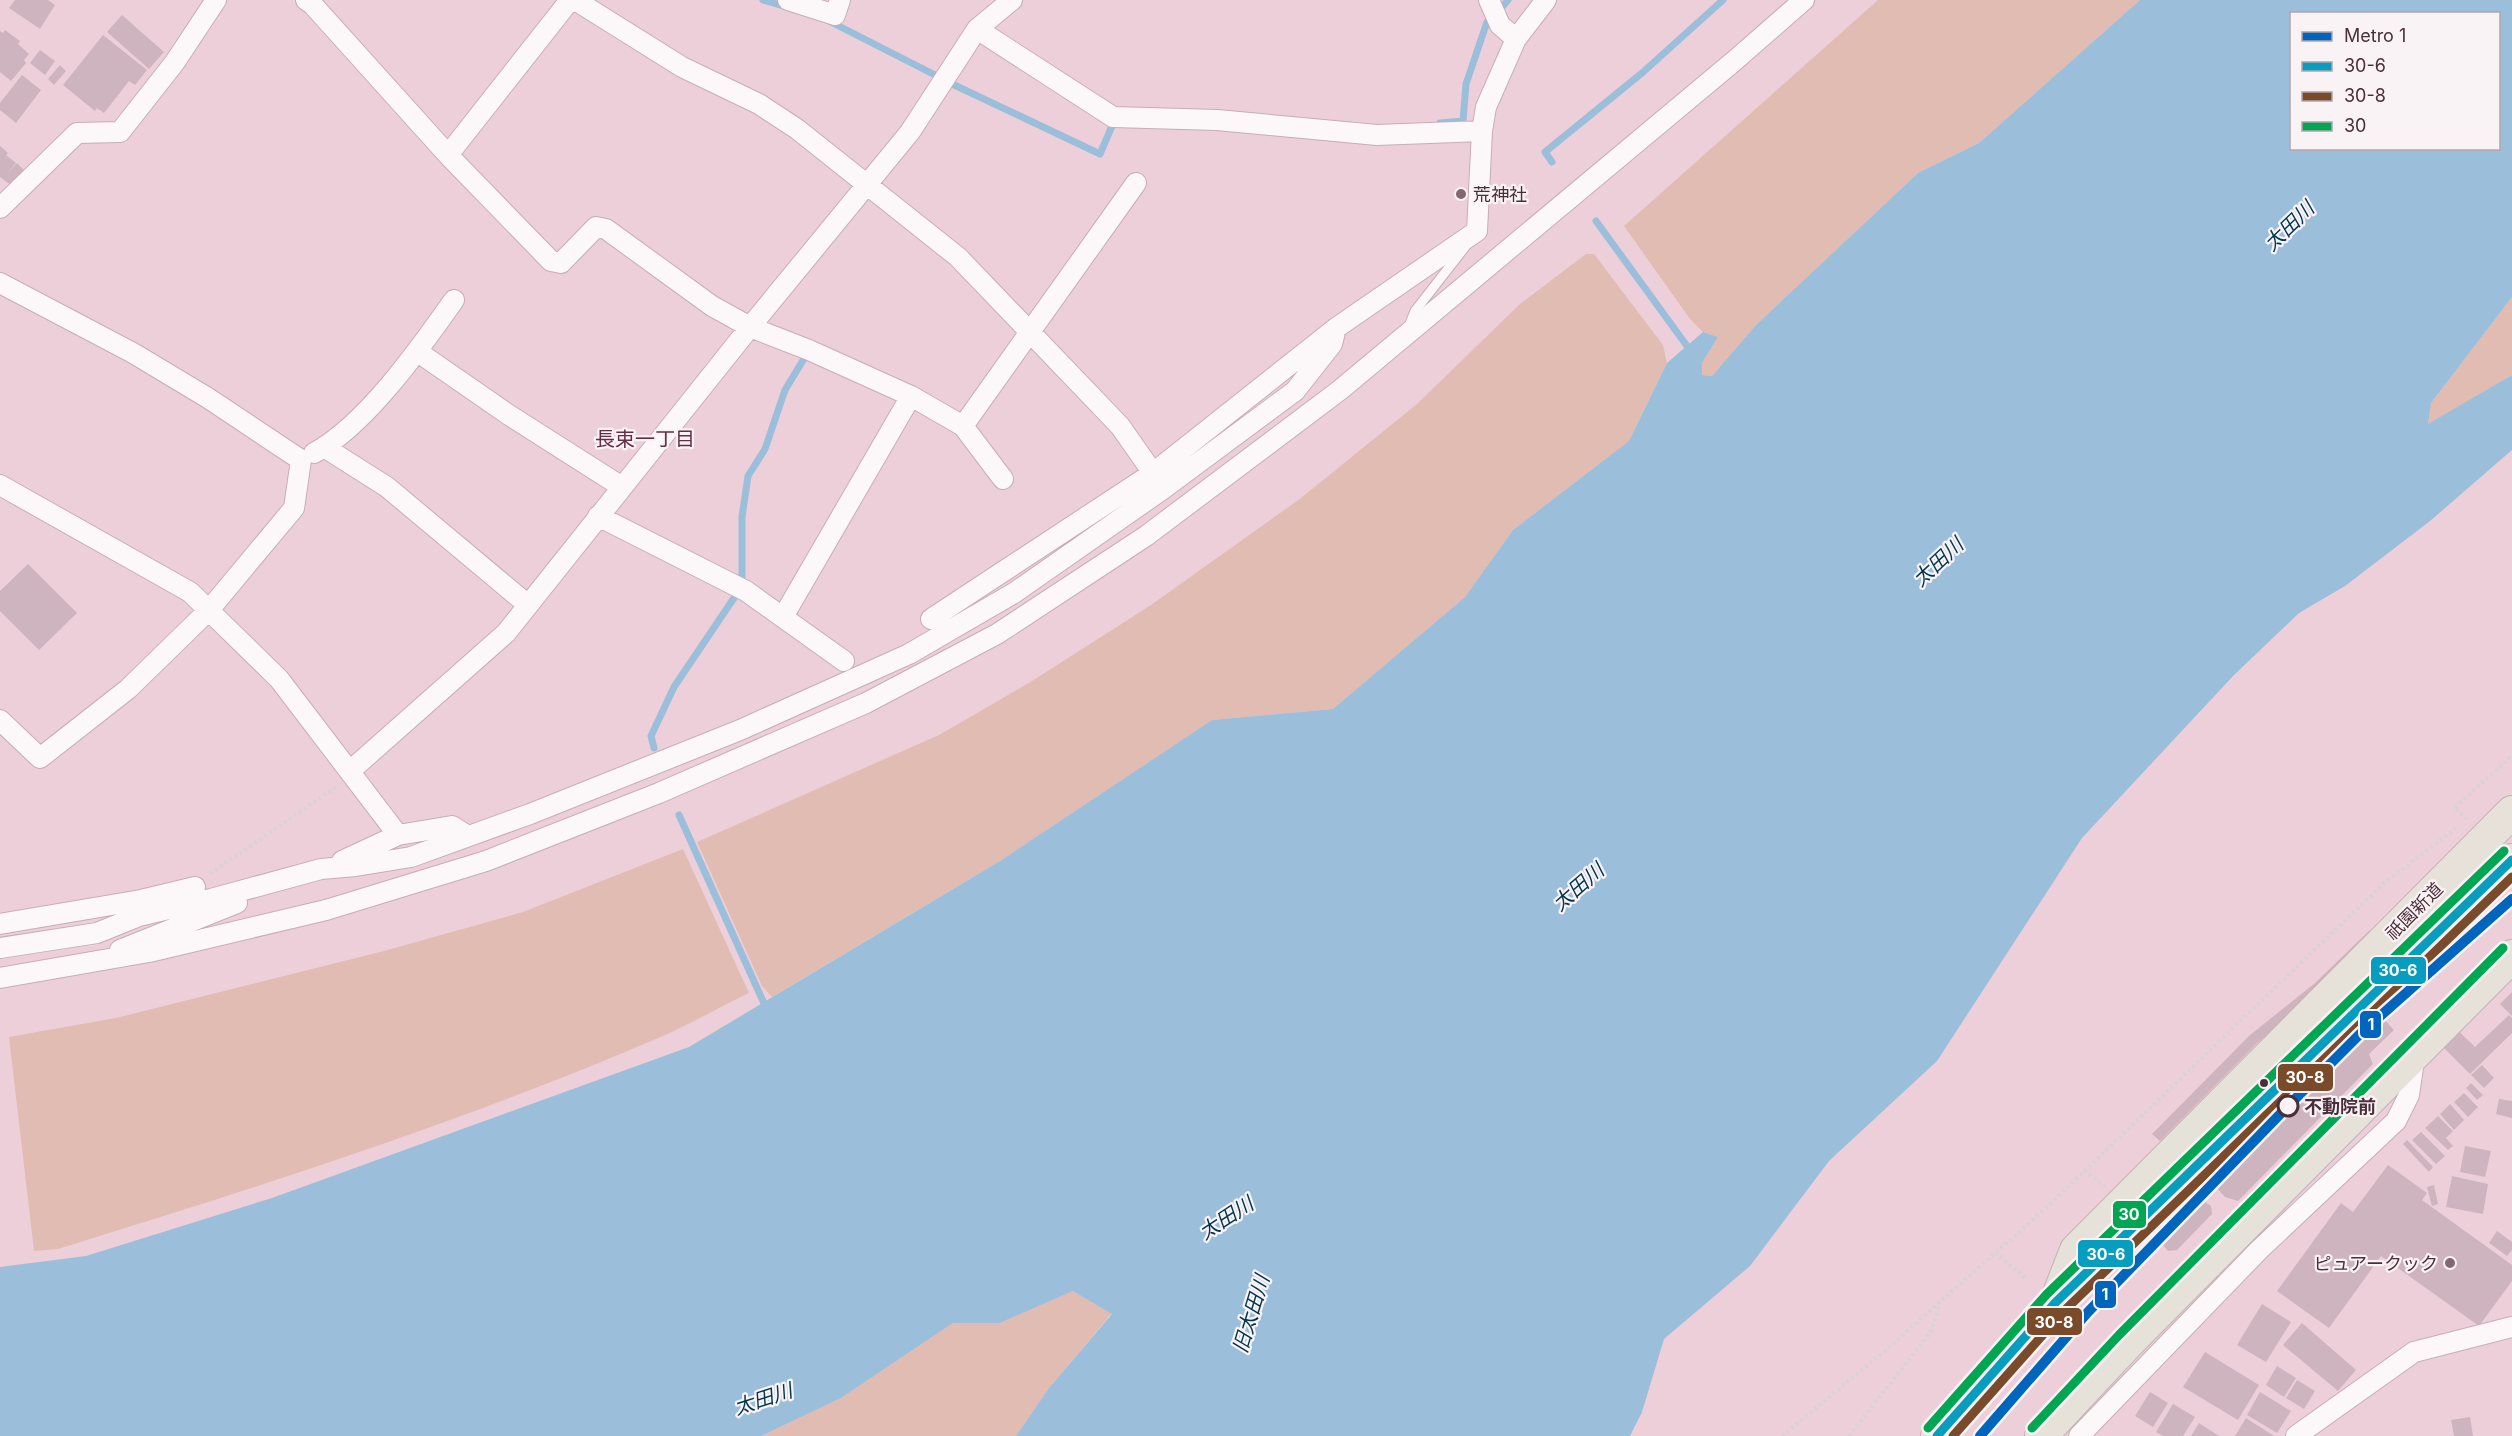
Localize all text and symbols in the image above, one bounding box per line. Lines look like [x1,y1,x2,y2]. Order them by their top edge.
legend [2290,12,2500,150]
text: Metro 1 [2344,25,2406,46]
text: 30-6 [2344,55,2386,76]
text: 30-8 [2344,85,2386,106]
text: 30 [2344,115,2366,136]
place label: 荒神社 [1473,184,1527,205]
marker: 荒神社 [1454,187,1468,201]
water label: 太田川 [2259,195,2320,255]
district label: 長束一丁目 [595,427,695,451]
water label: 太田川 [1908,531,1970,591]
water label: 太田川 [1547,857,1610,916]
street label: 祇園新道 [2381,878,2447,944]
line badge: 30-6 [2370,956,2427,985]
text: 30-6 [2379,960,2418,980]
line badge: 1 [2359,1010,2382,1039]
text: 1 [2368,1014,2374,1034]
line badge: 30-8 [2277,1063,2334,1092]
text: 30-8 [2285,1067,2325,1087]
unlabelled marker [2258,1077,2270,1089]
marker: 不動院前 [2277,1095,2299,1117]
place label: 不動院前 [2304,1096,2376,1117]
water label: 太田川 [1194,1191,1259,1244]
line badge: 30 [2112,1200,2147,1229]
text: 30 [2118,1204,2140,1224]
line badge: 30-6 [2077,1239,2134,1268]
text: 30-6 [2087,1244,2126,1264]
place label: ピュアークック [2313,1253,2438,1274]
marker: ピュアークック [2443,1256,2457,1270]
water label: 旧太田川 [1228,1270,1275,1356]
line badge: 1 [2094,1280,2117,1309]
text: 1 [2102,1284,2108,1304]
line badge: 30-8 [2026,1307,2083,1336]
text: 30-8 [2034,1312,2074,1332]
water label: 太田川 [731,1378,797,1420]

